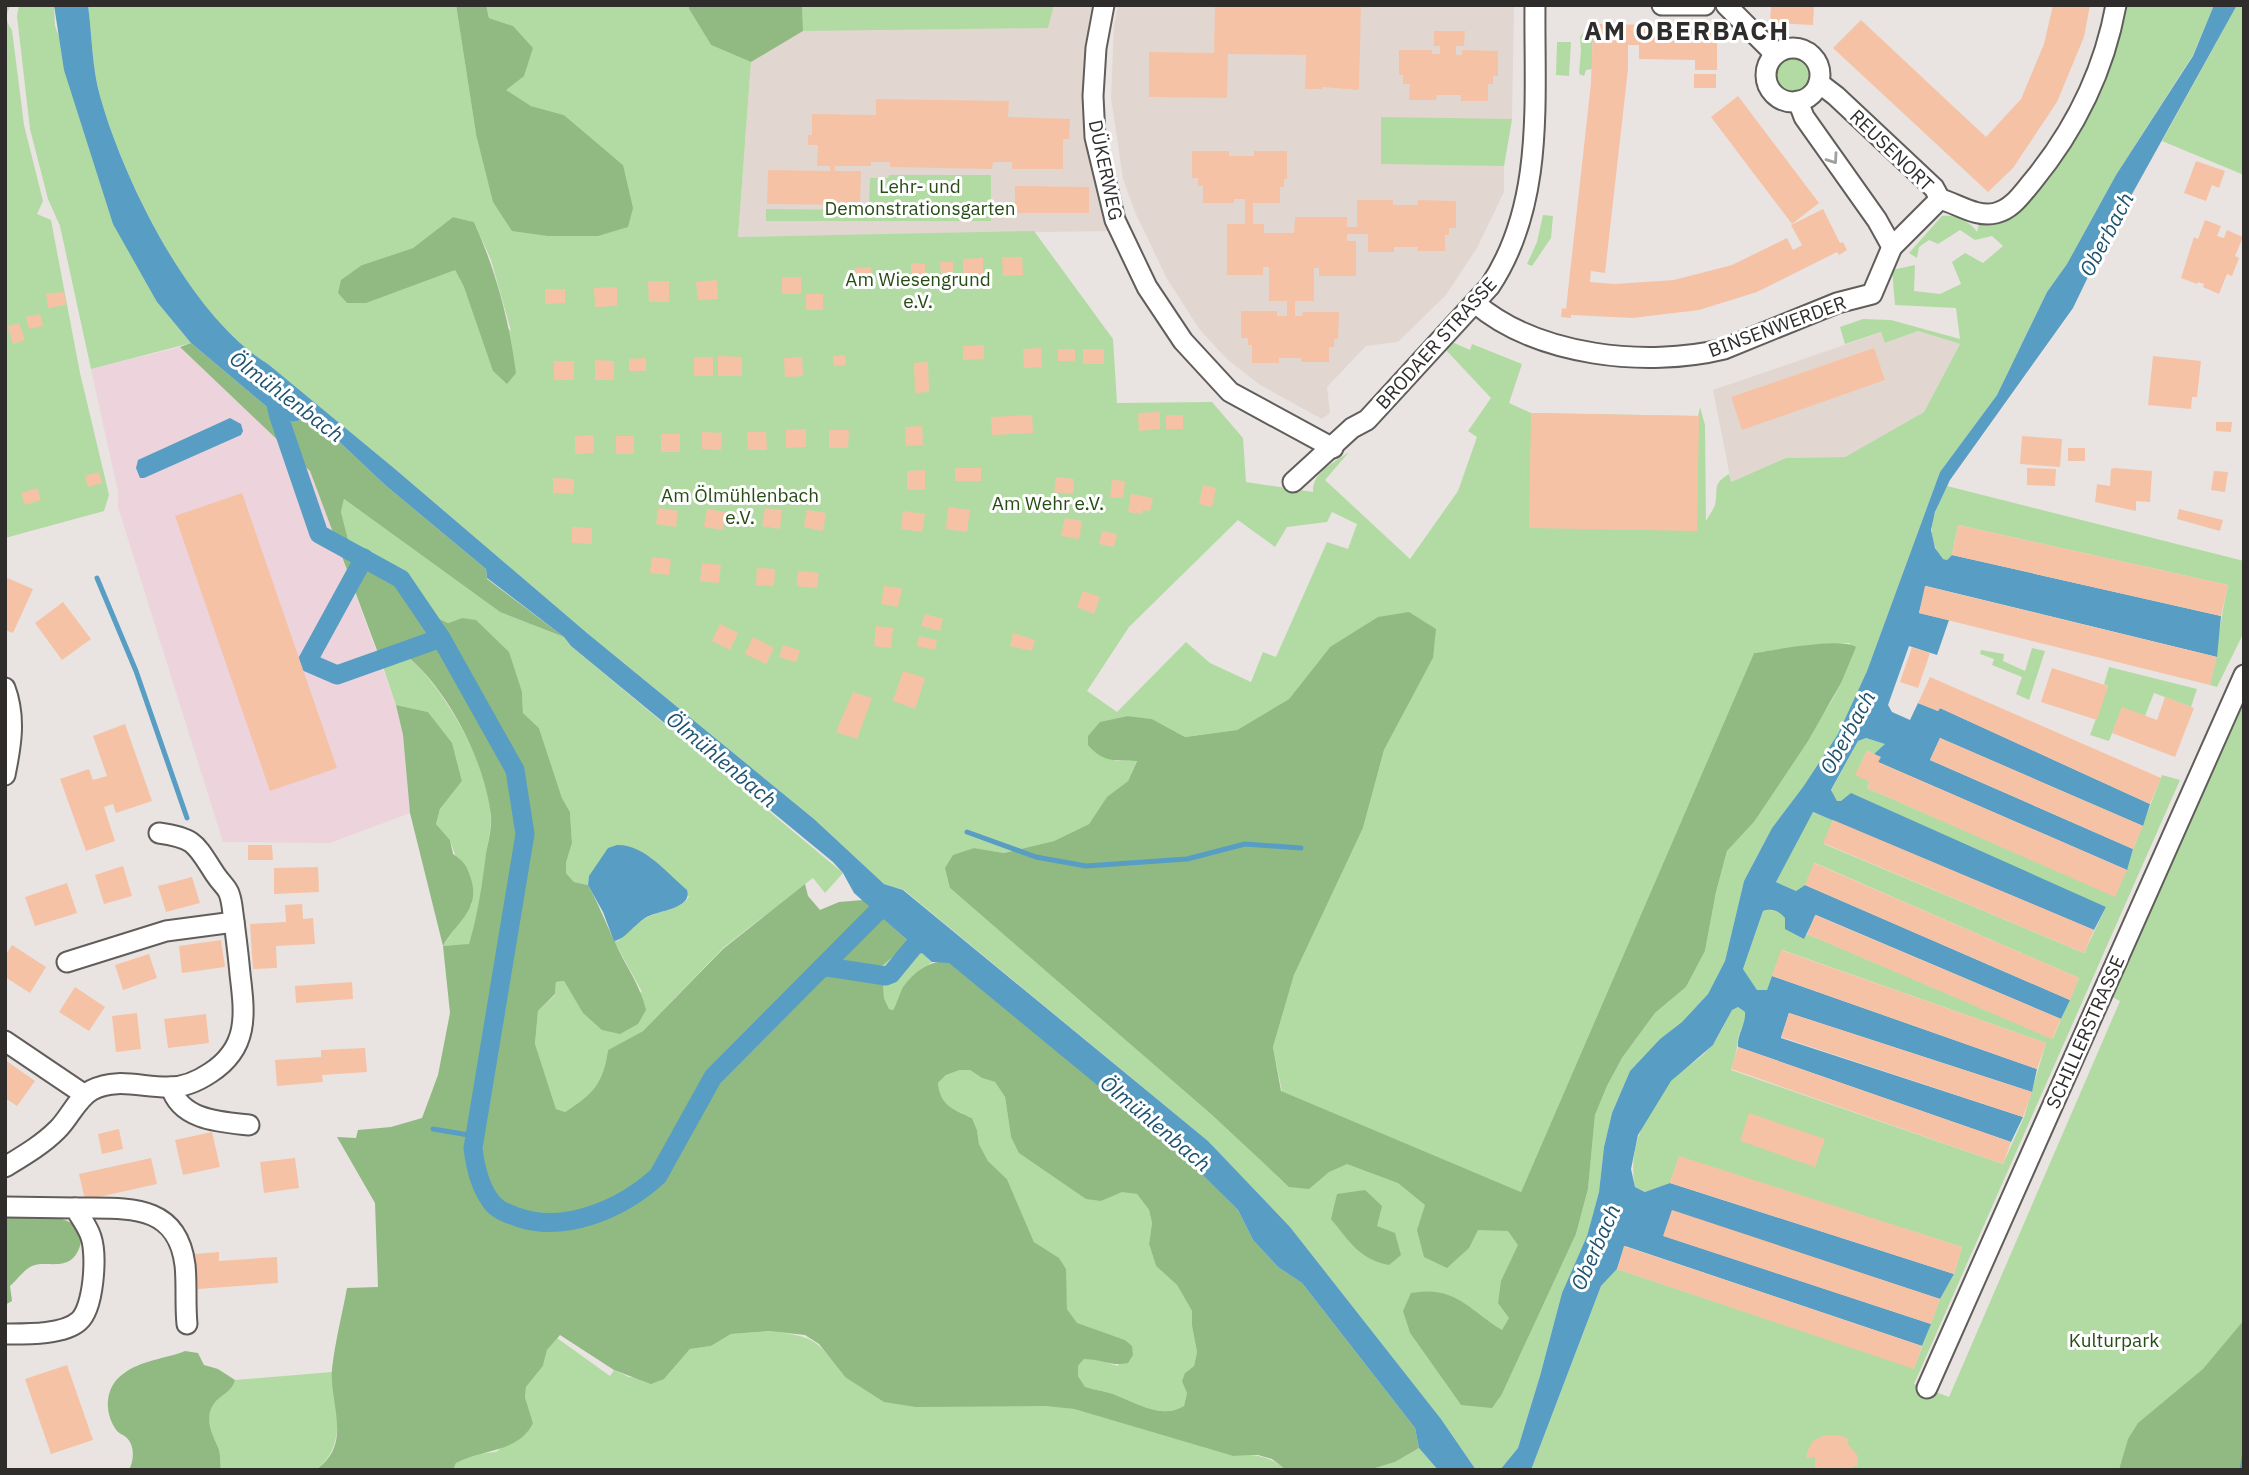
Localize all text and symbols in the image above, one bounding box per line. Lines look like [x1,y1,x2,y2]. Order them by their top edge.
district label: AM OBERBACH [1584,13,1790,47]
street label: REUSENORT [1845,104,1939,196]
street label: DÜKERWEG [1084,118,1128,222]
one-way arrow [1825,151,1837,164]
park label: Lehr- und Demonstrationsgarten [825,174,1015,220]
water label: Oberbach [2072,187,2140,281]
park label: Am Wiesengrund e.V. [845,267,991,313]
street label: BRODAER STRASSE [1370,272,1502,414]
street label: BINSENWERDER [1705,290,1849,362]
water label: Ölmühlenbach [224,344,350,448]
park label: Am Ölmühlenbach e.V. [661,483,819,529]
park label: Am Wehr e.V. [992,491,1104,515]
water label: Oberbach [1813,685,1881,779]
water label: Ölmühlenbach [661,705,783,813]
street label: SCHILLERSTRASSE [2040,952,2130,1112]
water label: Ölmühlenbach [1095,1069,1217,1177]
water label: Oberbach [1564,1200,1626,1294]
park label: Kulturpark [2069,1328,2159,1352]

